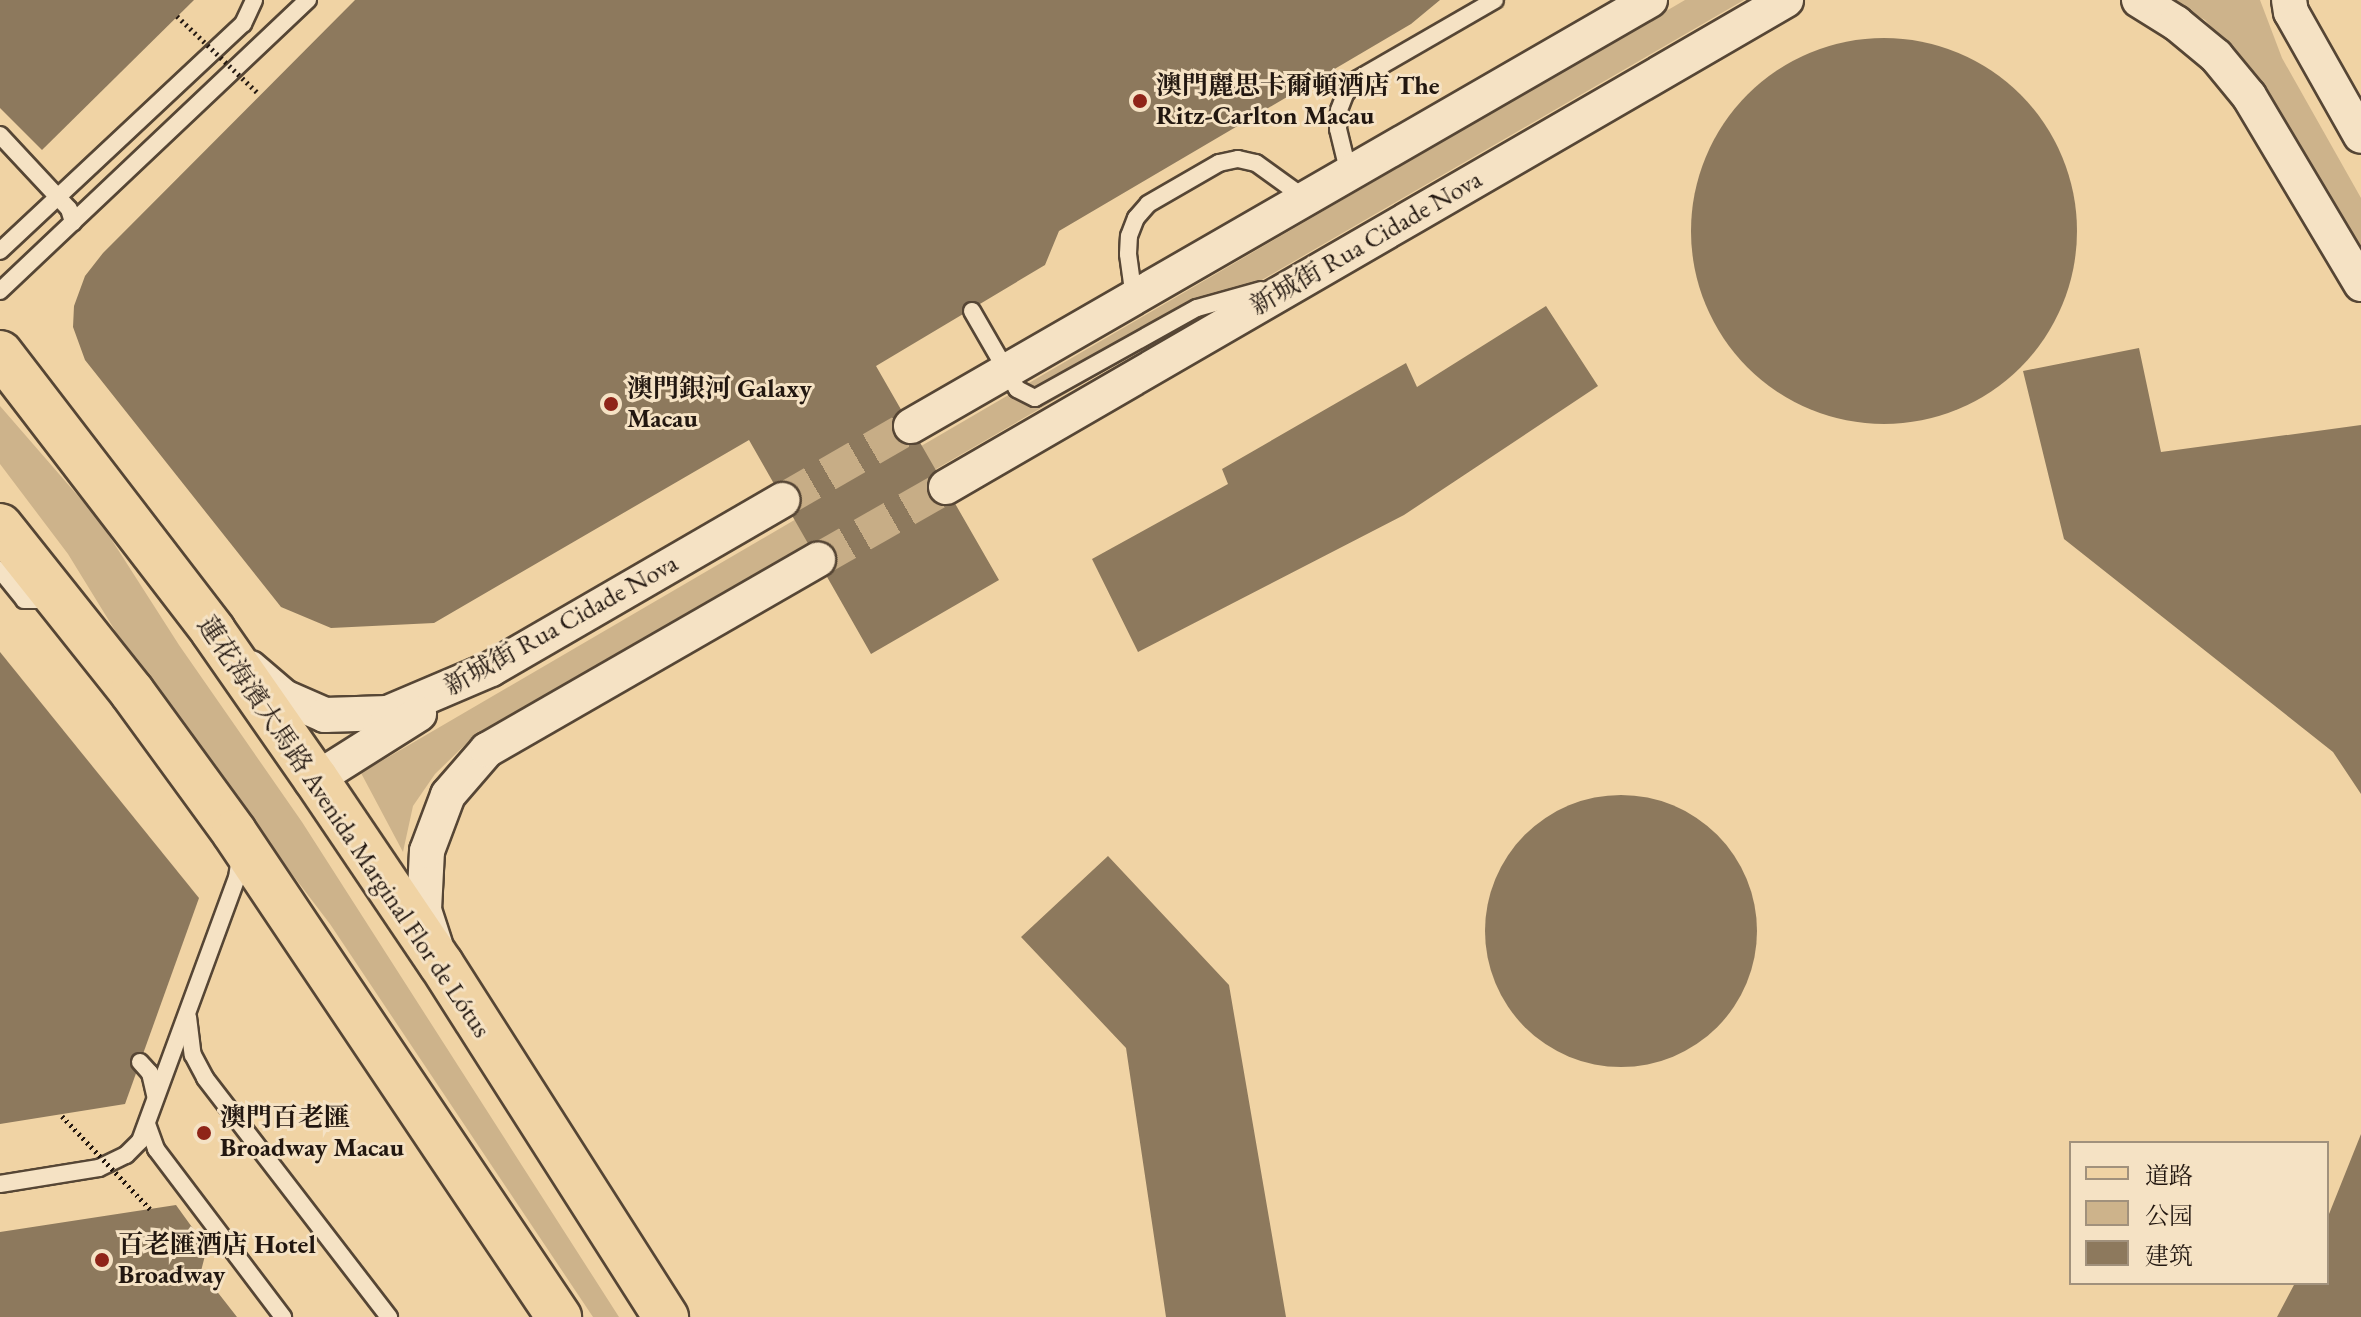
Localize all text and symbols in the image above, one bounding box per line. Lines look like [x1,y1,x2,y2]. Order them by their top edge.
place label: 澳門麗思卡爾頓酒店 The Ritz-Carlton Macau [1156,70,1440,132]
marker: 澳門麗思卡爾頓酒店 The Ritz-Carlton Macau [1131,92,1149,110]
street label: 新城街 Rua Cidade Nova [1245,164,1487,322]
place label: 澳門銀河 Galaxy Macau [627,373,812,434]
marker: 澳門銀河 Galaxy Macau [602,395,620,413]
street label: 新城街 Rua Cidade Nova [439,548,683,702]
street label: 蓮花海濱大馬路 Avenida Marginal Flor de Lótus [191,610,497,1044]
place label: 澳門百老匯 Broadway Macau [220,1102,404,1164]
marker: 澳門百老匯 Broadway Macau [195,1124,213,1142]
legend [2069,1141,2329,1285]
text: 道路 [2145,1160,2193,1191]
text: 公园 [2145,1200,2193,1231]
place label: 百老匯酒店 Hotel Broadway [118,1229,316,1290]
text: 建筑 [2145,1240,2193,1271]
marker: 百老匯酒店 Hotel Broadway [93,1251,111,1269]

